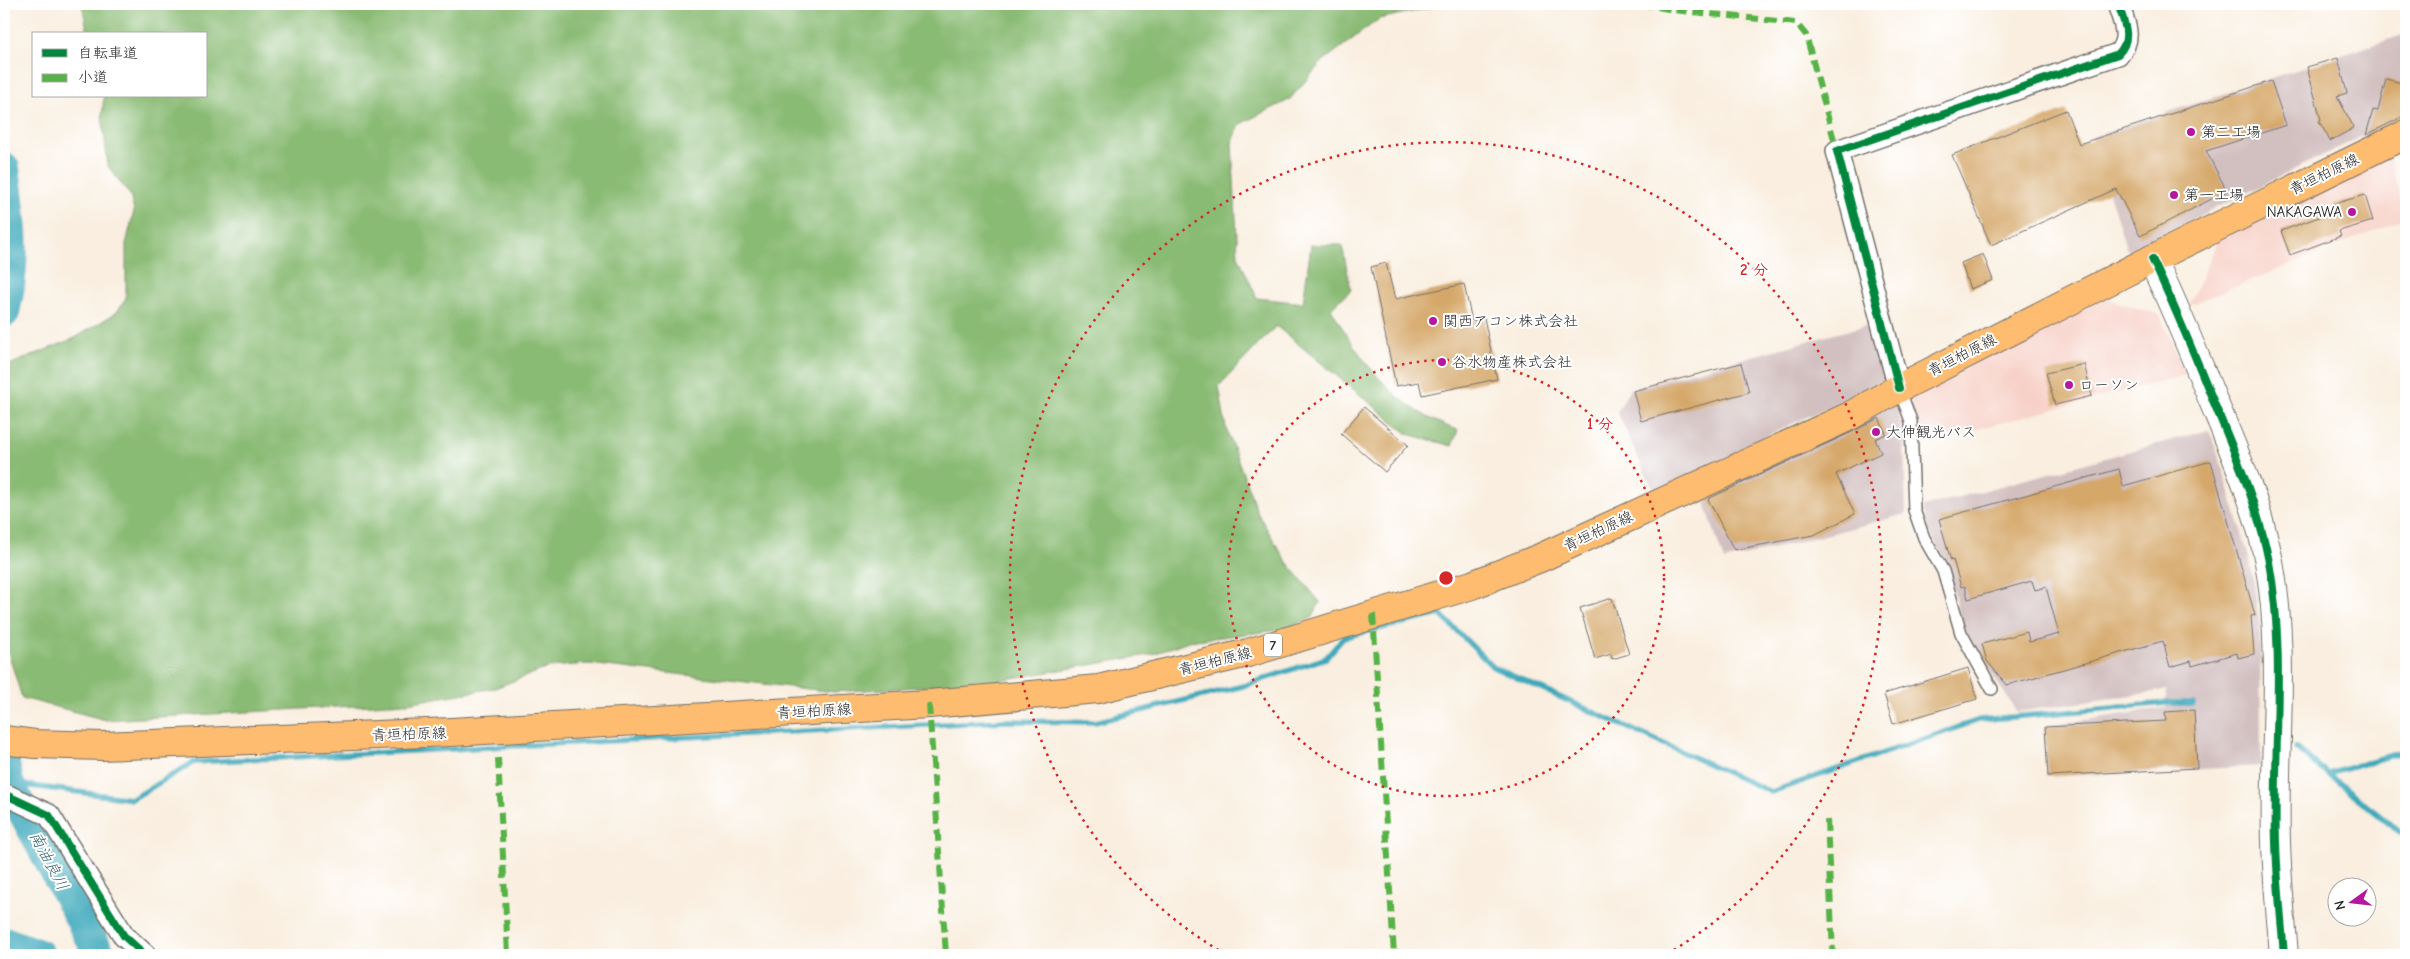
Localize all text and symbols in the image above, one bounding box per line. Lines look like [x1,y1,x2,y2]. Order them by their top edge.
legend [32,32,208,98]
text: 自転車道 [78,44,138,62]
text: 小道 [78,68,108,86]
place label: 第二工場 [2201,123,2261,141]
marker: 第二工場 [2185,126,2197,138]
street label: 青垣柏原線 [2286,149,2362,199]
place label: 第一工場 [2184,186,2244,204]
marker: 第一工場 [2168,189,2180,201]
place label: NAKAGAWA [2267,203,2342,221]
marker: NAKAGAWA [2346,206,2358,218]
text: 2 分 [1740,261,1768,279]
place label: 関西アコン株式会社 [1443,312,1578,330]
marker: 関西アコン株式会社 [1427,315,1439,327]
street label: 青垣柏原線 [1924,330,2000,380]
place label: 谷水物産株式会社 [1452,353,1572,371]
marker: 谷水物産株式会社 [1436,356,1448,368]
place label: ローソン [2079,376,2139,394]
marker: ローソン [2063,379,2075,391]
text: 1 分 [1587,415,1613,433]
place label: 大伸観光バス [1886,423,1976,441]
marker: 大伸観光バス [1870,426,1882,438]
street label: 青垣柏原線 [1560,507,1636,555]
centre of rings [1437,569,1455,587]
road number: 7 [1264,634,1282,656]
street label: 青垣柏原線 [1176,643,1254,679]
street label: 青垣柏原線 [776,700,852,722]
street label: 青垣柏原線 [371,724,447,744]
water label: 南油良川 [26,829,72,893]
north arrow [2328,876,2378,926]
text: N [2331,899,2349,912]

